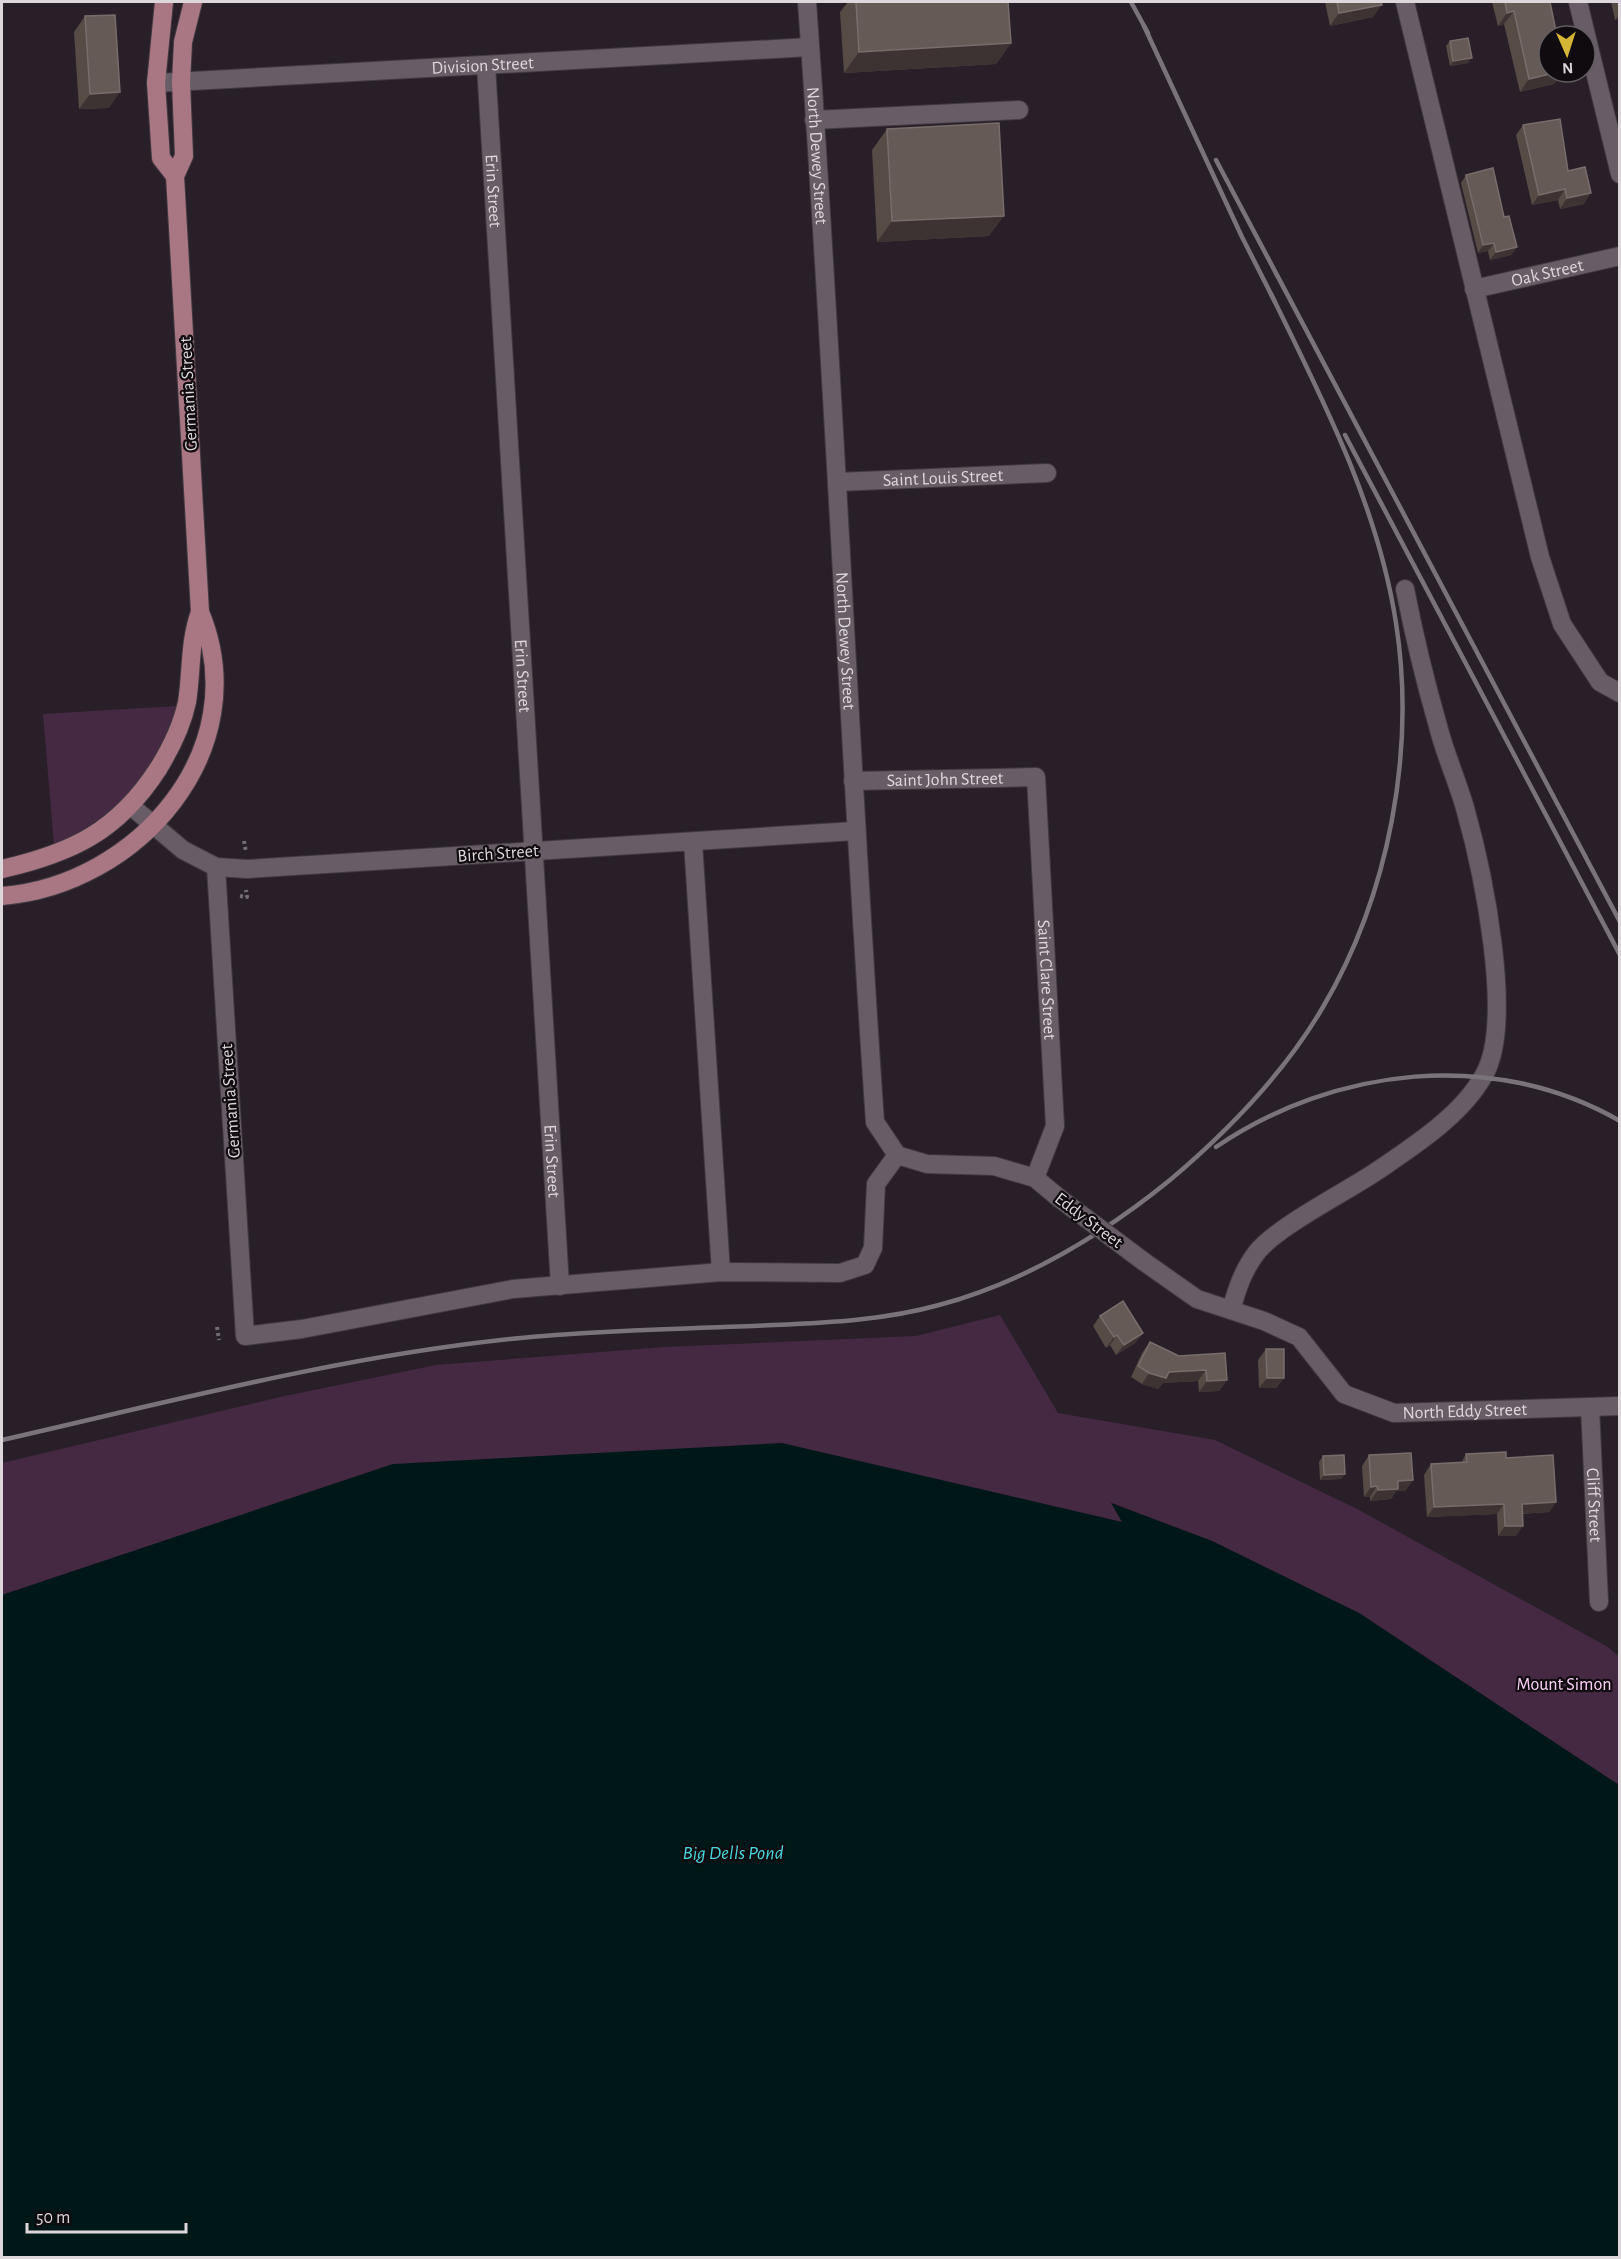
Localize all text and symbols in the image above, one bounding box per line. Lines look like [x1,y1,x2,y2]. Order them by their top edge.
north arrow [1537,24,1597,84]
street label: Division Street [431,54,534,78]
text: N [1562,60,1574,76]
street label: North Dewey Street [803,86,830,225]
street label: Erin Street [481,154,504,228]
street label: Oak Street [1510,257,1585,290]
street label: Germania Street [177,336,201,452]
street label: Saint Louis Street [882,467,1004,490]
street label: North Dewey Street [832,572,858,710]
street label: Erin Street [511,639,533,713]
street label: Saint John Street [886,770,1004,790]
street label: Birch Street [457,842,540,866]
street label: Saint Clare Street [1034,919,1058,1041]
street label: Germania Street [218,1043,244,1159]
street label: Erin Street [540,1124,563,1198]
street label: Eddy Street [1051,1190,1126,1252]
street label: North Eddy Street [1402,1401,1528,1423]
street label: Cliff Street [1583,1467,1604,1543]
park label: Mount Simon [1517,1676,1611,1694]
water label: Big Dells Pond [682,1843,784,1863]
scale bar [27,2196,186,2234]
text: 50 m [36,2209,70,2227]

